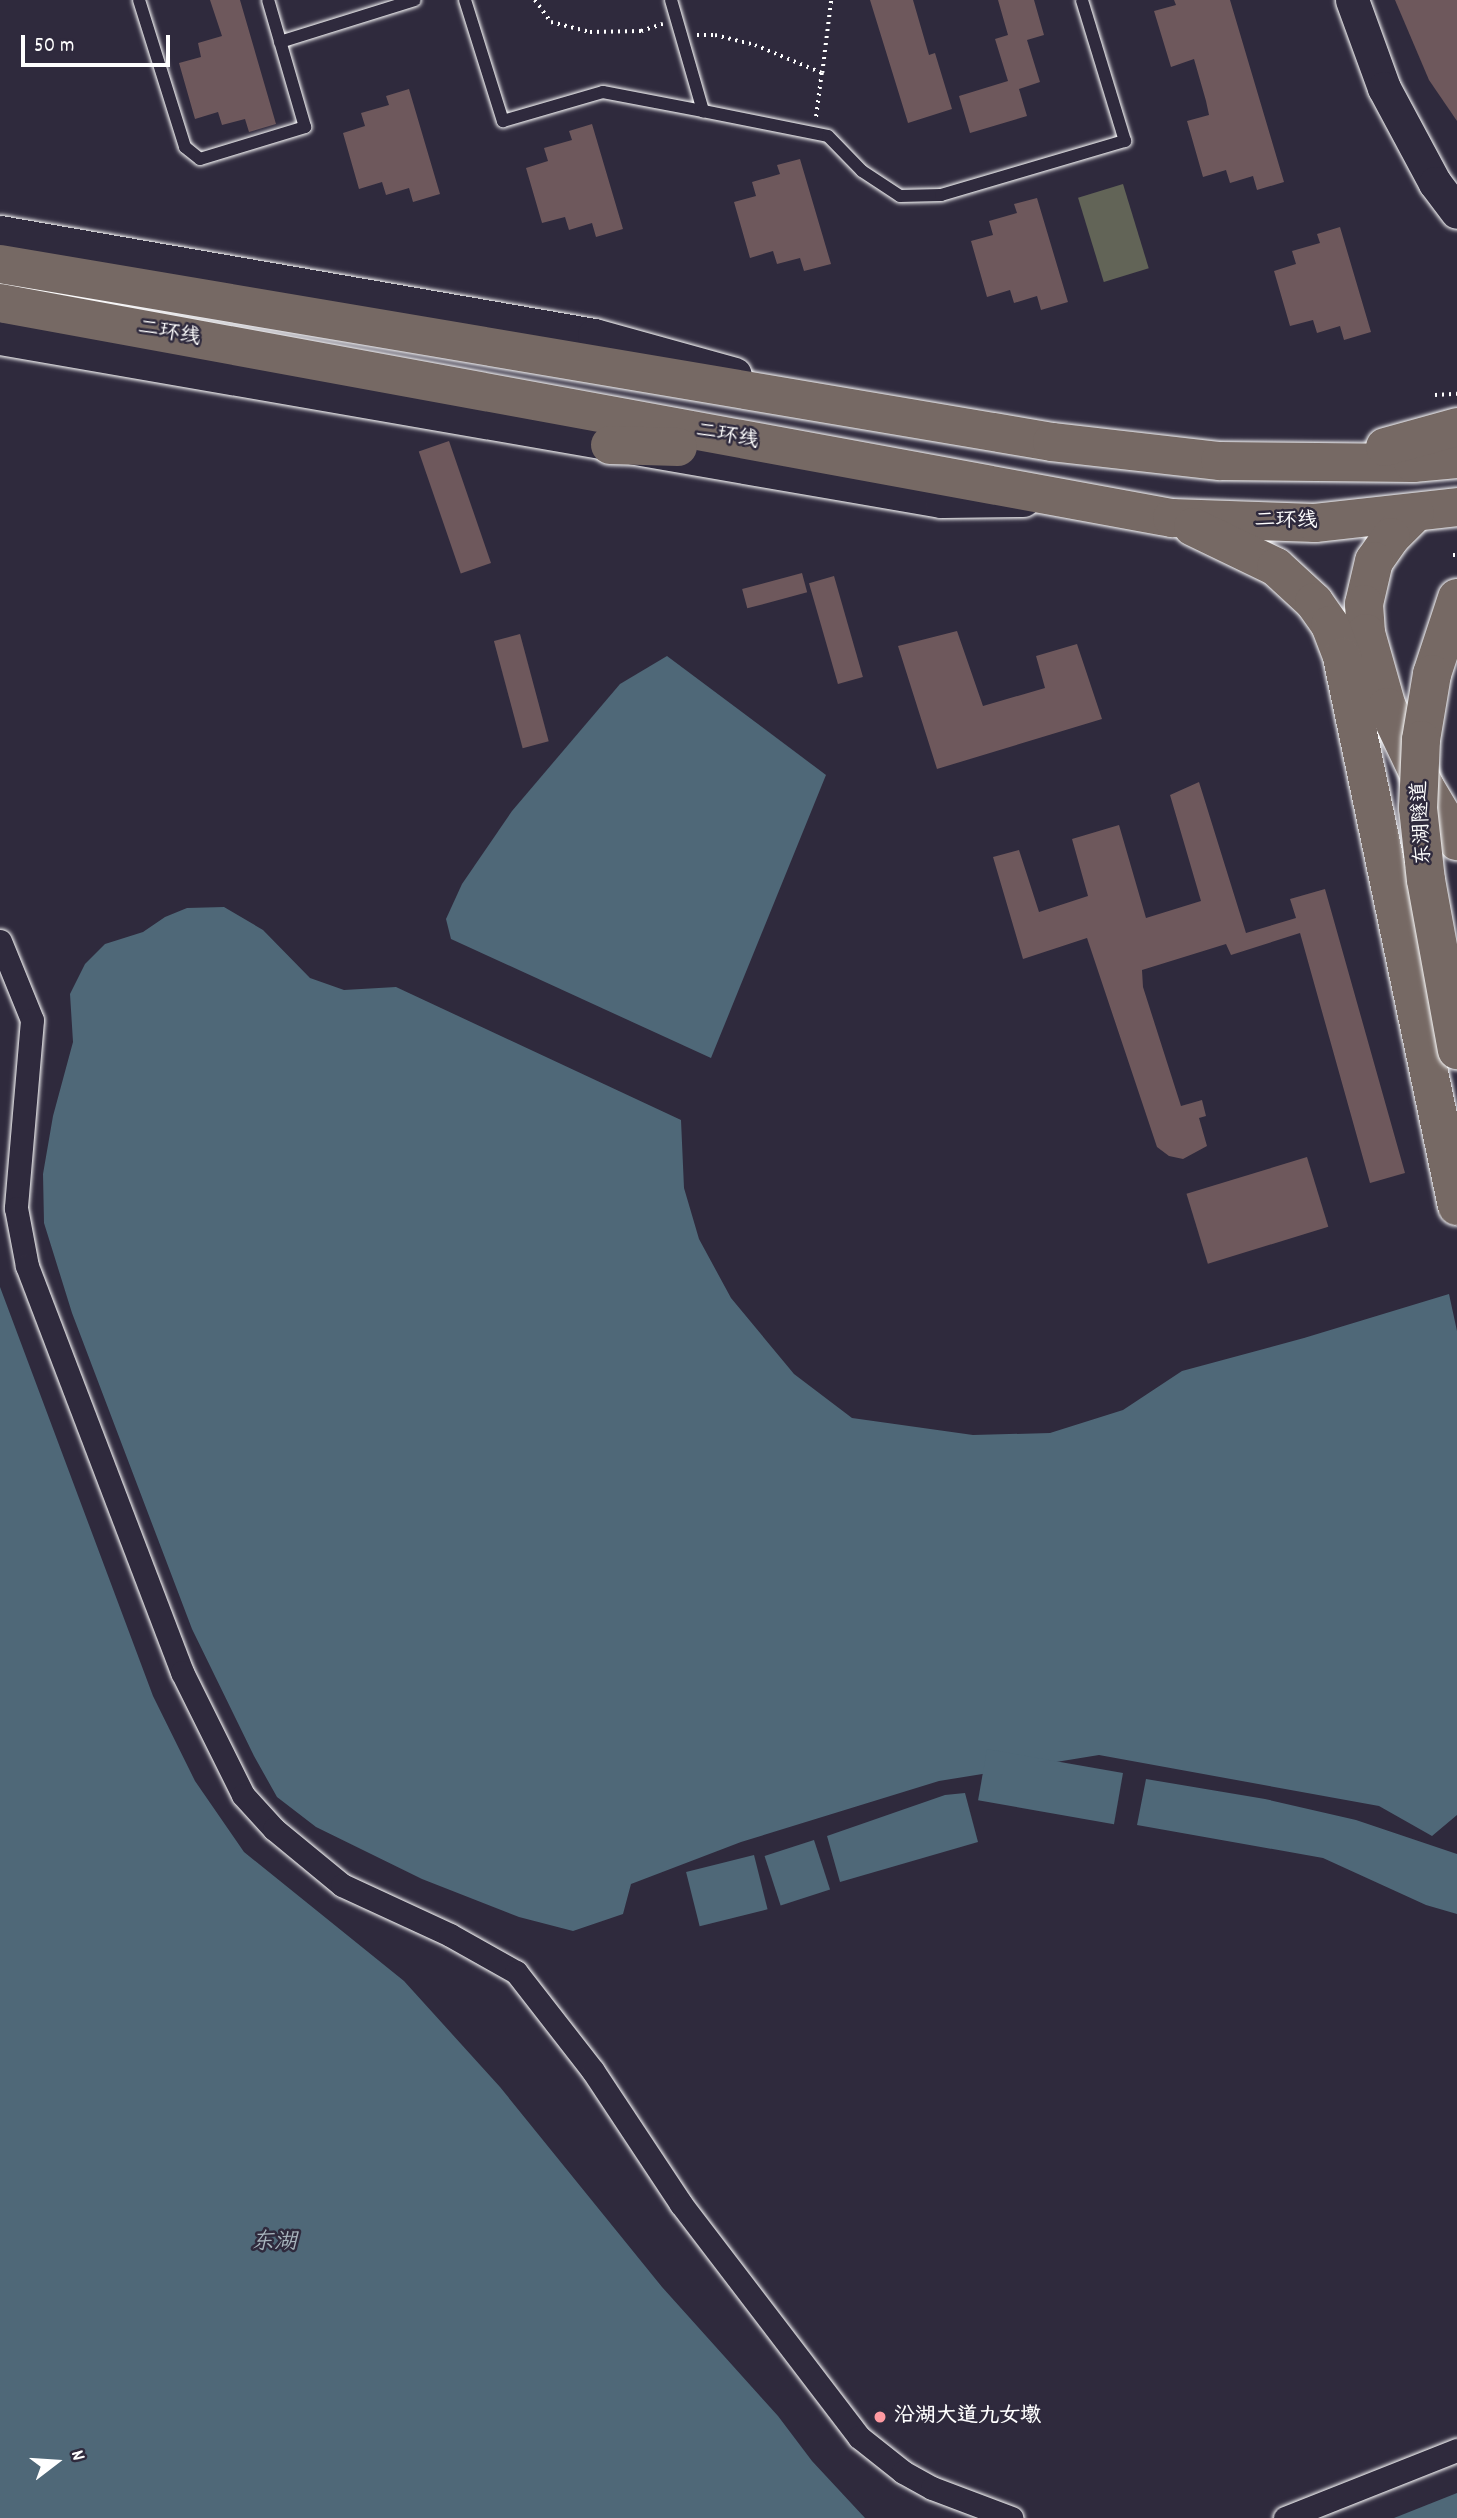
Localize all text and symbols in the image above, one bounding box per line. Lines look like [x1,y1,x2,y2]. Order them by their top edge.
scale bar [24,21,173,65]
text: 50 m [34,32,74,62]
street label: 二环线 [136,316,202,352]
street label: 二环线 [694,419,760,455]
street label: 二环线 [1255,509,1317,535]
street label: 东湖隧道 [1408,780,1438,866]
water label: 东湖 [251,2230,297,2258]
place label: 沿湖大道九女墩 [894,2404,1041,2430]
marker: 沿湖大道九女墩 [872,2409,888,2425]
north arrow [21,2427,91,2497]
text: N [62,2447,91,2464]

